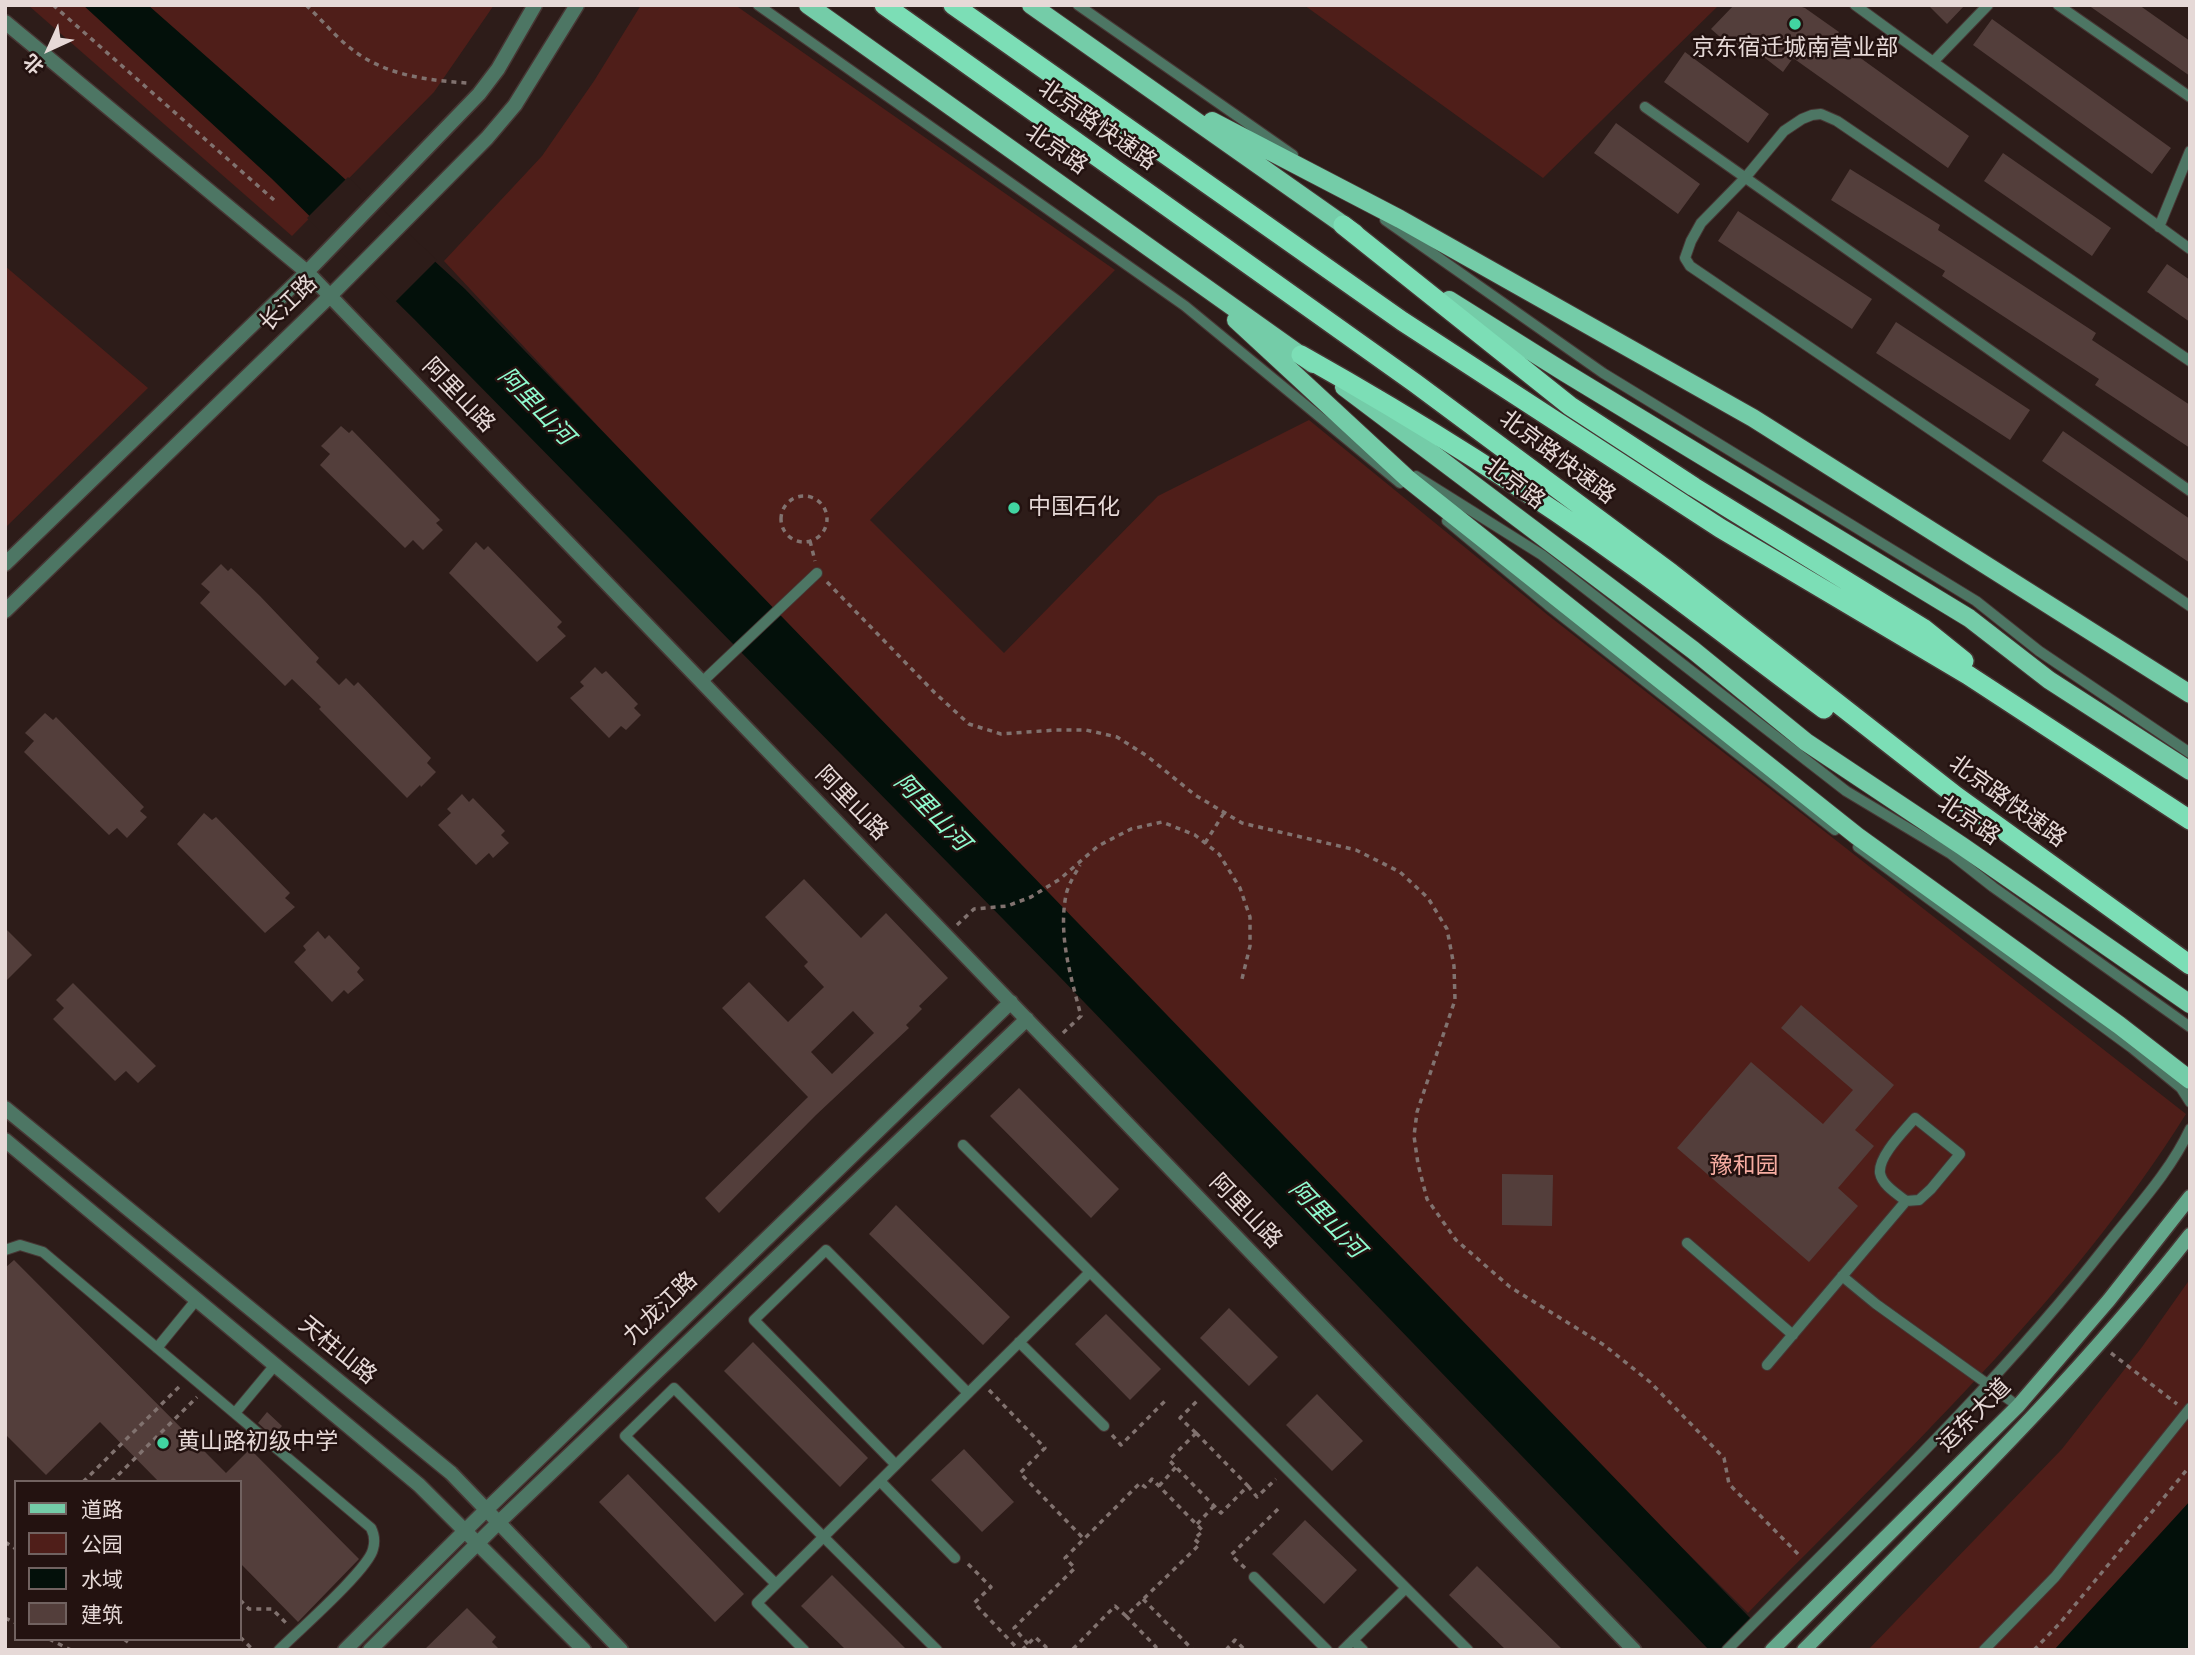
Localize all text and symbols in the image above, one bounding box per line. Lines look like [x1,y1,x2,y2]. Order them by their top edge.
north arrow [14,14,84,84]
marker: 京东宿迁城南营业部 [1787,16,1803,32]
place label: 京东宿迁城南营业部 [1692,35,1898,63]
text: 北 [18,49,49,80]
street label: 北京路快速路 [1033,75,1161,177]
street label: 北京路 [1020,119,1092,181]
street label: 长江路 [255,270,323,338]
street label: 阿里山路 [416,353,500,439]
water label: 阿里山河 [491,362,579,452]
street label: 北京路快速路 [1494,405,1620,511]
street label: 北京路 [1478,452,1550,516]
place label: 中国石化 [1028,494,1120,522]
marker: 中国石化 [1006,500,1022,516]
street label: 北京路快速路 [1943,750,2071,854]
street label: 阿里山路 [809,761,893,847]
water label: 阿里山河 [887,768,975,858]
street label: 北京路 [1932,790,2004,852]
park label: 豫和园 [1710,1153,1778,1181]
street label: 阿里山路 [1203,1169,1287,1255]
water label: 阿里山河 [1282,1175,1370,1265]
street label: 九龙江路 [618,1267,704,1351]
street label: 天柱山路 [293,1311,381,1391]
street label: 运东大道 [1933,1374,2017,1458]
place label: 黄山路初级中学 [177,1429,338,1457]
marker: 黄山路初级中学 [155,1435,171,1451]
legend [14,1480,242,1641]
text: 道路 [81,1496,123,1524]
text: 公园 [81,1531,123,1559]
text: 水域 [81,1566,123,1594]
text: 建筑 [81,1601,123,1629]

